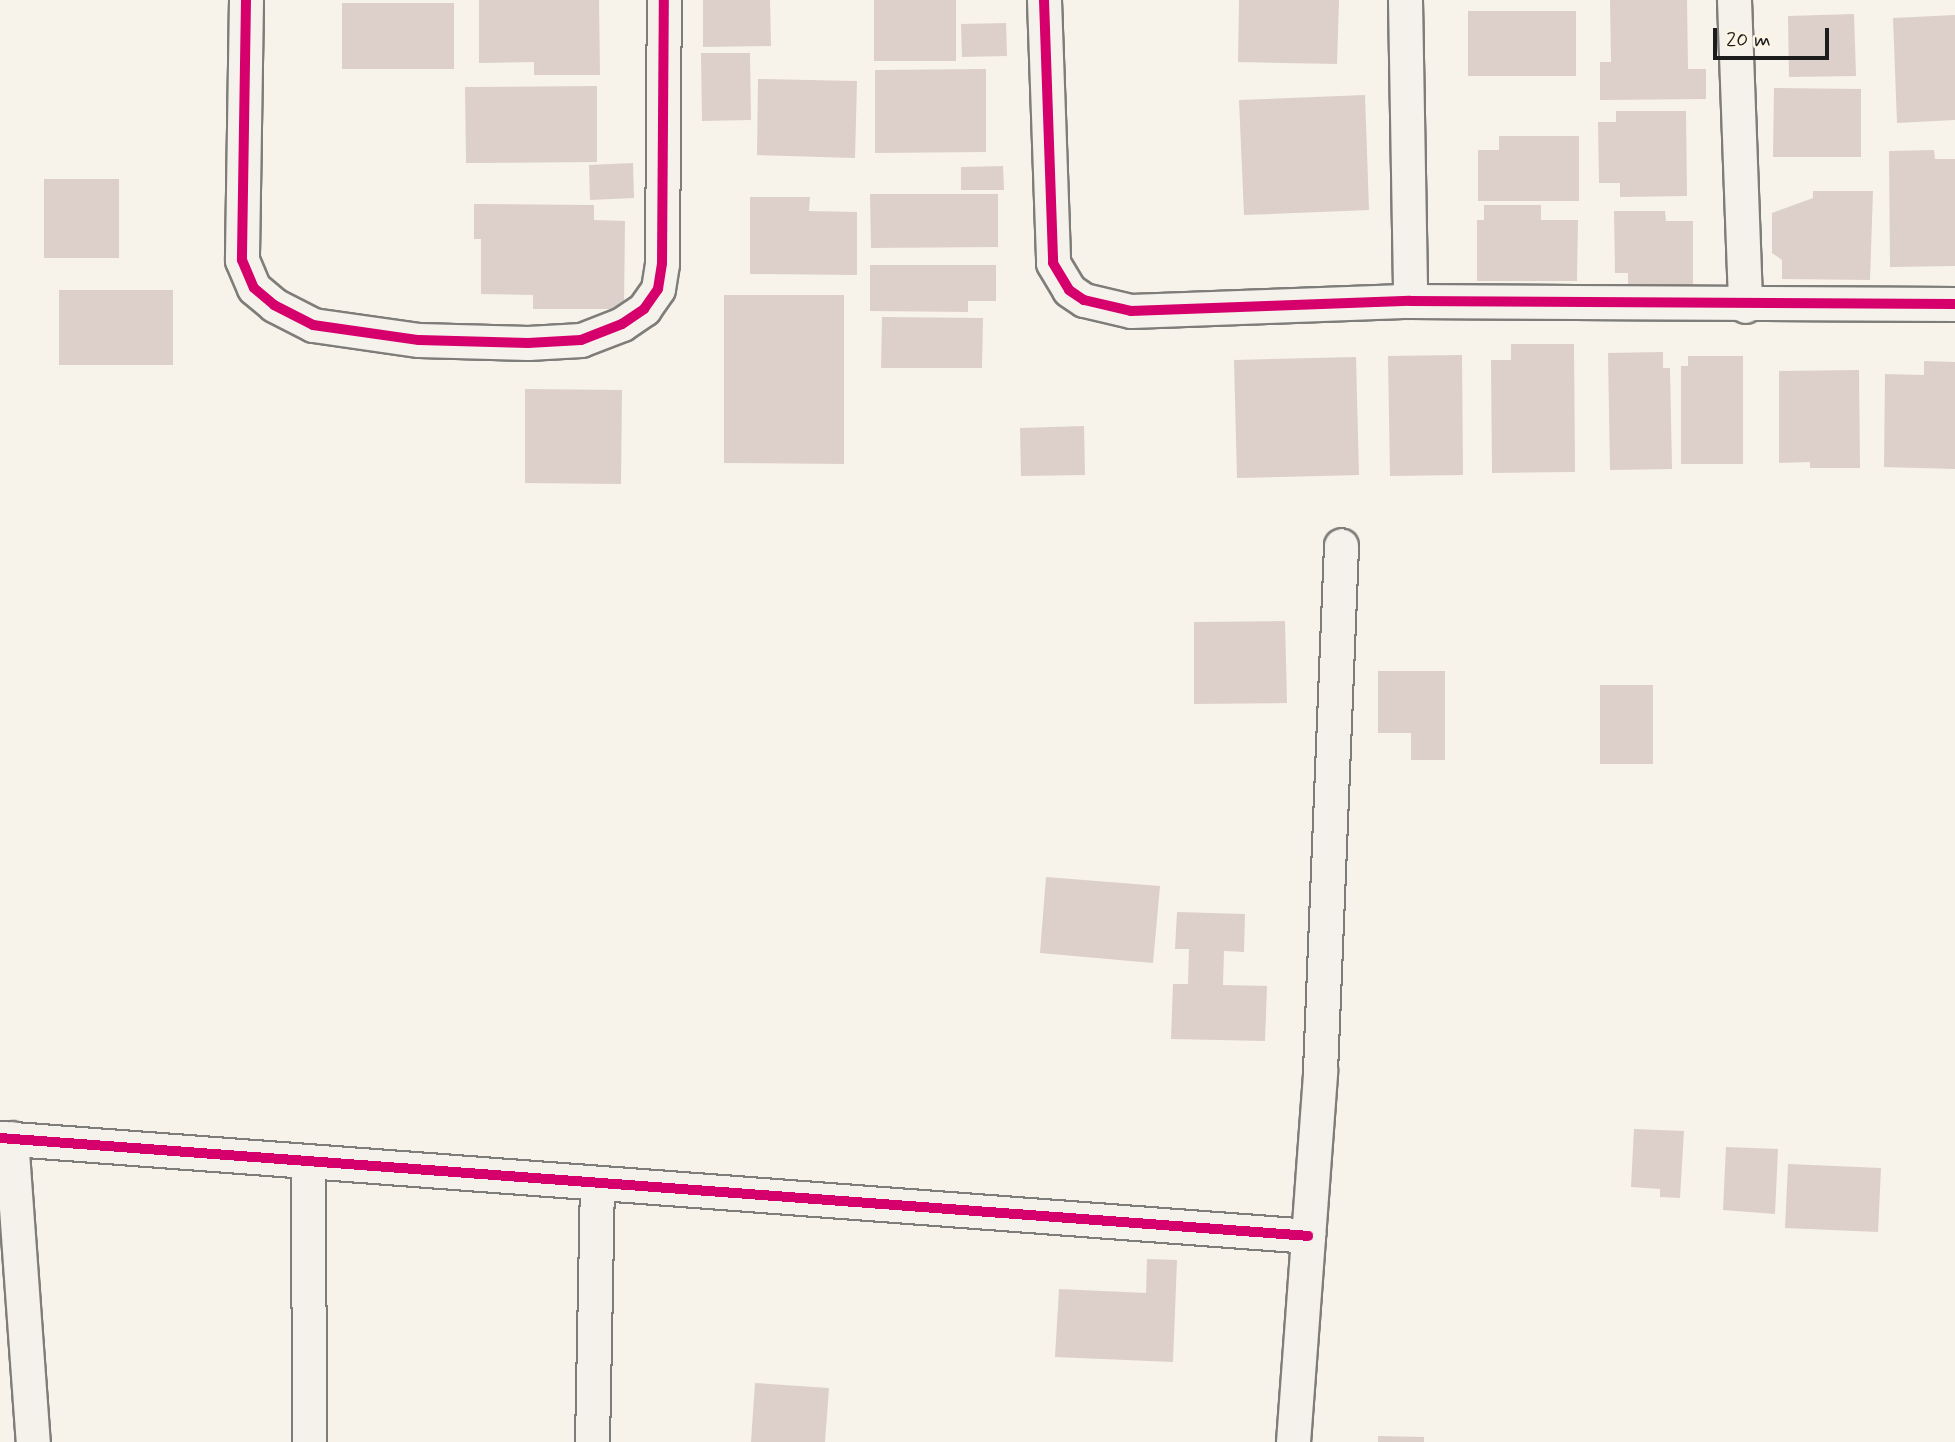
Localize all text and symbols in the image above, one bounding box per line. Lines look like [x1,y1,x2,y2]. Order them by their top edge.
scale bar [1717,14,1832,58]
text: 20 m [1726,26,1771,54]

